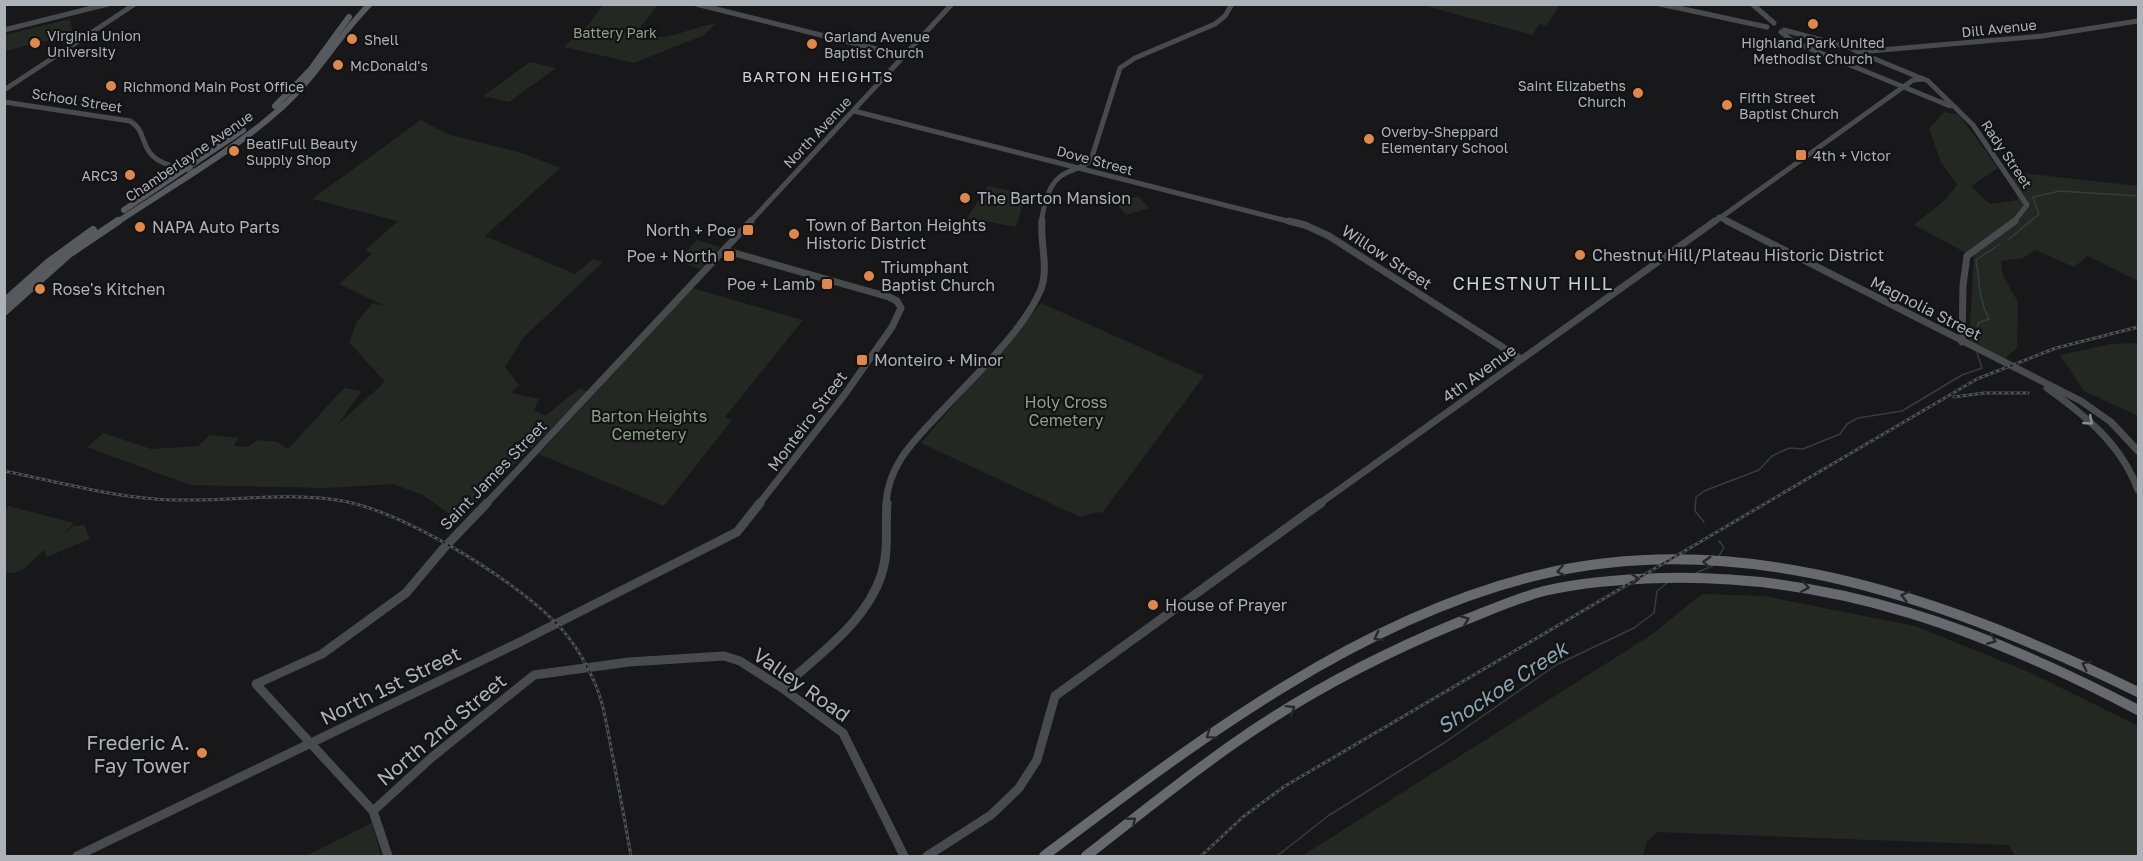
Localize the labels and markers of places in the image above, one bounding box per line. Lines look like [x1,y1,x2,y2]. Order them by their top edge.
marker: Highland Park United Methodist Church [1806,17,1820,31]
place label: Virginia Union University [47,27,141,60]
place label: Garland Avenue Baptist Church [824,28,930,61]
place label: Shell [364,31,399,48]
marker: Shell [345,32,359,46]
place label: Highland Park United Methodist Church [1741,34,1885,67]
marker: Virginia Union University [28,36,42,50]
marker: Garland Avenue Baptist Church [805,37,819,51]
place label: McDonald's [350,57,428,74]
marker: McDonald's [331,58,345,72]
place label: Saint Elizabeths Church [1518,77,1626,110]
place label: Richmond Main Post Office [123,78,304,95]
marker: Richmond Main Post Office [104,79,118,93]
marker: Saint Elizabeths Church [1631,86,1645,100]
place label: Fifth Street Baptist Church [1739,89,1839,122]
marker: Fifth Street Baptist Church [1720,98,1734,112]
place label: Overby-Sheppard Elementary School [1381,123,1508,156]
marker: Overby-Sheppard Elementary School [1362,132,1376,146]
place label: BeatiFull Beauty Supply Shop [246,135,358,168]
marker: BeatiFull Beauty Supply Shop [227,144,241,158]
place label: 4th + Victor [1813,147,1891,164]
marker: 4th + Victor [1794,148,1808,162]
place label: ARC3 [81,167,118,184]
marker: ARC3 [123,168,137,182]
place label: The Barton Mansion [977,188,1131,208]
marker: The Barton Mansion [958,191,972,205]
place label: Town of Barton Heights Historic District [806,215,986,253]
place label: NAPA Auto Parts [152,217,280,237]
marker: NAPA Auto Parts [133,220,147,234]
place label: North + Poe [645,220,736,240]
marker: North + Poe [741,223,755,237]
marker: Town of Barton Heights Historic District [787,227,801,241]
place label: Chestnut Hill/Plateau Historic District [1592,245,1884,265]
place label: Poe + North [626,246,717,266]
marker: Chestnut Hill/Plateau Historic District [1573,248,1587,262]
marker: Poe + North [722,249,736,263]
place label: Triumphant Baptist Church [881,257,995,295]
marker: Triumphant Baptist Church [862,269,876,283]
place label: Poe + Lamb [727,274,815,294]
marker: Poe + Lamb [820,277,834,291]
place label: Rose's Kitchen [52,279,165,299]
marker: Rose's Kitchen [33,282,47,296]
place label: Monteiro + Minor [874,350,1003,370]
marker: Monteiro + Minor [855,353,869,367]
place label: House of Prayer [1165,595,1287,615]
marker: House of Prayer [1146,598,1160,612]
place label: Frederic A. Fay Tower [86,730,190,777]
marker: Frederic A. Fay Tower [195,746,209,760]

